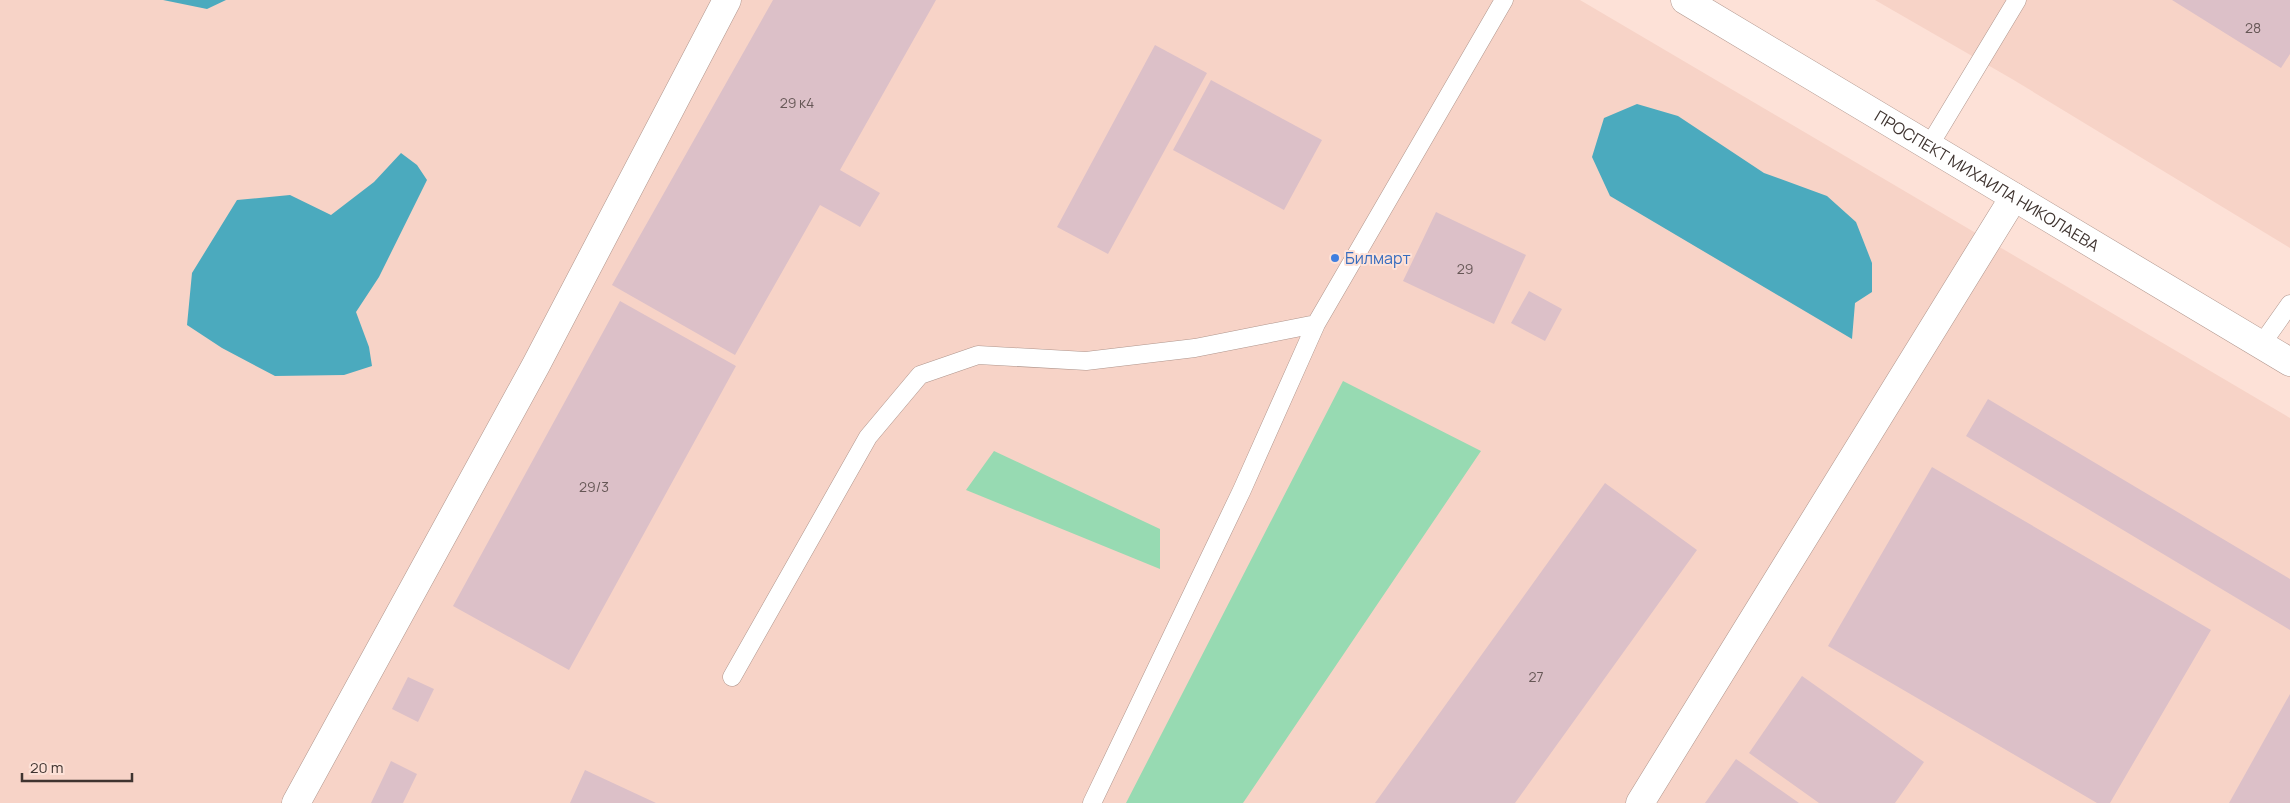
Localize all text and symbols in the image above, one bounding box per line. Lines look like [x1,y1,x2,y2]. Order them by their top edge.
house number: 28 [2245,18,2261,37]
house number: 29 к4 [780,93,814,112]
street label: ПРОСПЕКТ МИХАИЛА НИКОЛАЕВА [1871,105,2103,256]
place label: Билмарт [1345,247,1411,269]
marker: Билмарт [1329,252,1341,264]
house number: 29 [1457,259,1473,278]
house number: 29/3 [579,477,609,496]
house number: 27 [1528,667,1544,686]
scale bar [22,750,132,782]
text: 20 m [30,757,63,778]

